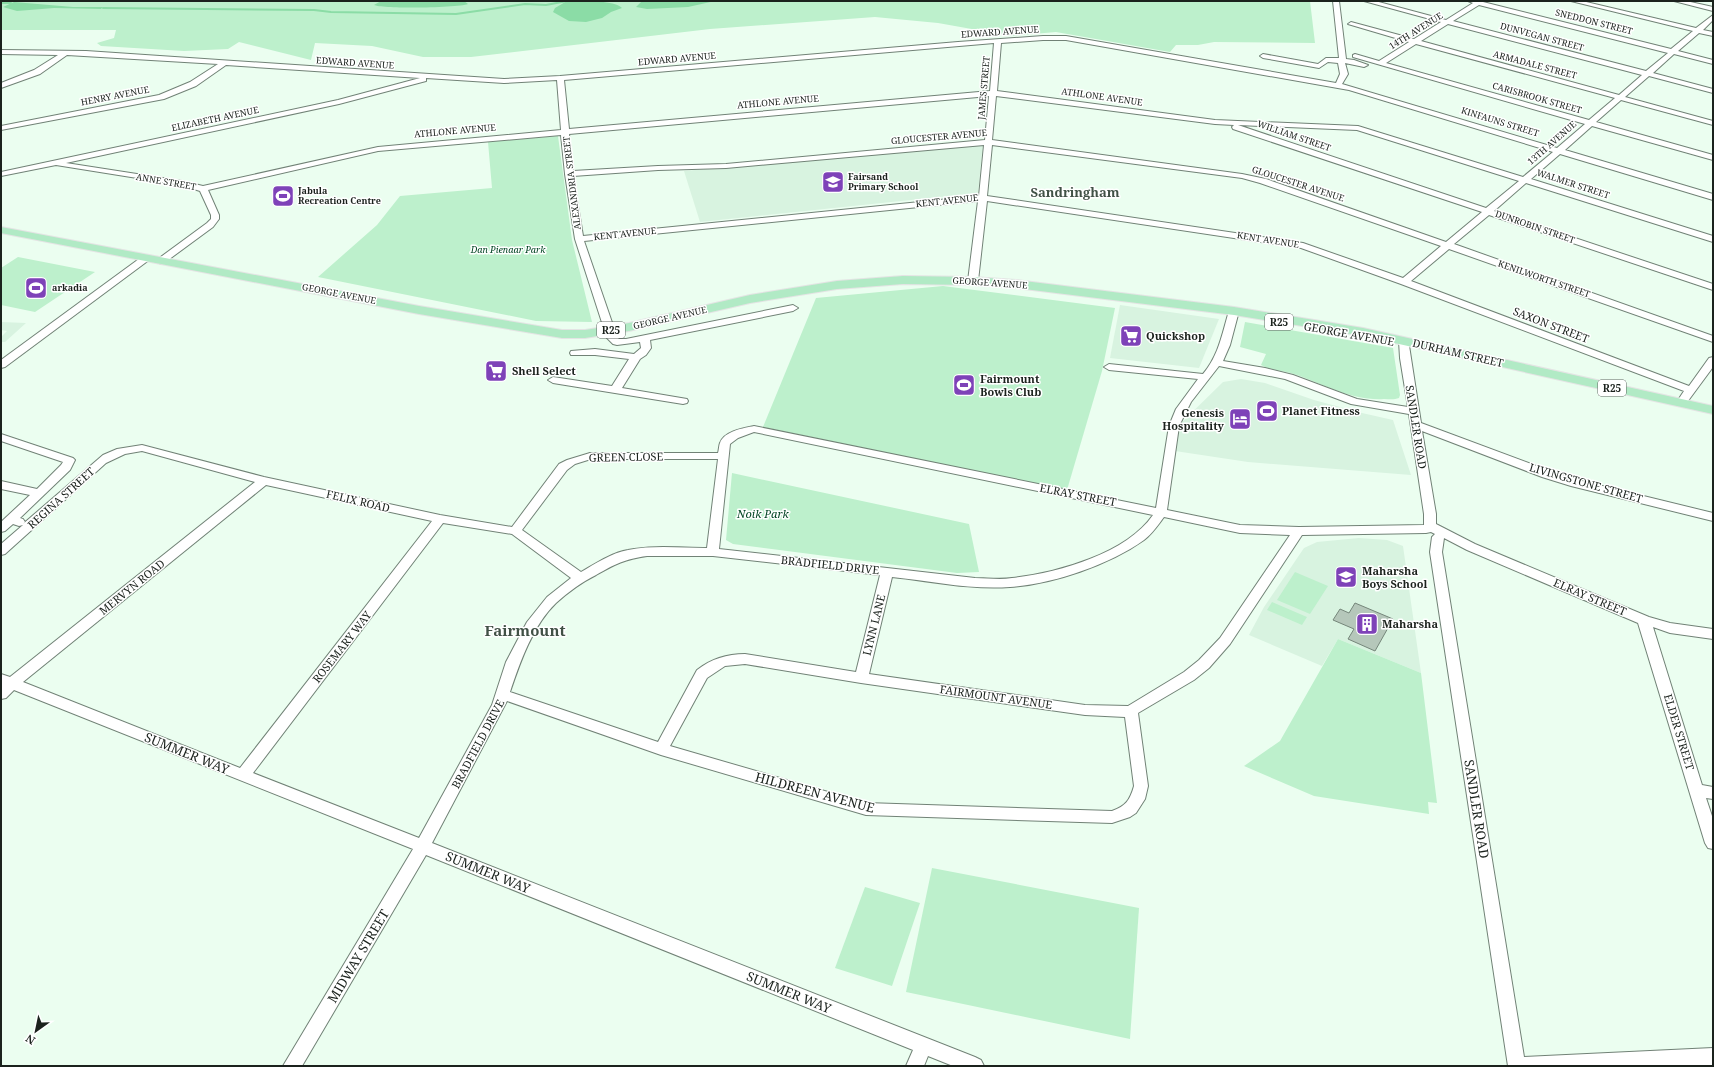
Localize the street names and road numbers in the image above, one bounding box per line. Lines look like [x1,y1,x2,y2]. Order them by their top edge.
street label: SNEDDON STREET [1554,6,1635,38]
street label: 14TH AVENUE [1386,9,1445,52]
street label: DUNVEGAN STREET [1499,19,1586,54]
street label: EDWARD AVENUE [961,22,1040,41]
street label: ARMADALE STREET [1492,47,1579,82]
street label: EDWARD AVENUE [637,49,717,68]
street label: EDWARD AVENUE [316,53,395,72]
street label: JAMES STREET [974,55,993,121]
street label: CARISBROOK STREET [1491,79,1584,117]
street label: HENRY AVENUE [80,82,151,109]
street label: ATHLONE AVENUE [1061,84,1144,109]
street label: ATHLONE AVENUE [737,91,820,112]
street label: ELIZABETH AVENUE [170,103,260,134]
street label: KINFAUNS STREET [1460,104,1541,140]
street label: WILLIAM STREET [1256,117,1333,154]
street label: 13TH AVENUE [1524,117,1579,168]
street label: ATHLONE AVENUE [414,120,497,141]
street label: GLOUCESTER AVENUE [890,126,988,147]
street label: ALEXANDRIA STREET [559,135,584,231]
street label: GLOUCESTER AVENUE [1250,162,1346,205]
street label: WALMER STREET [1535,166,1612,202]
street label: ANNE STREET [135,170,198,193]
street label: KENT AVENUE [915,191,979,210]
street label: DUNROBIN STREET [1494,207,1577,246]
street label: KENT AVENUE [593,224,657,243]
street label: KENT AVENUE [1236,228,1301,251]
street label: KENILWORTH STREET [1496,257,1592,301]
street label: GEORGE AVENUE [952,273,1028,292]
street label: GEORGE AVENUE [301,280,378,307]
street label: GEORGE AVENUE [632,303,708,332]
street label: SAXON STREET [1511,303,1592,346]
road number: R25 [1265,314,1293,330]
street label: GEORGE AVENUE [1303,318,1396,349]
road number: R25 [597,322,625,338]
street label: DURHAM STREET [1411,335,1505,370]
road number: R25 [1598,380,1626,396]
street label: SANDLER ROAD [1402,384,1431,470]
street label: GREEN CLOSE [589,448,664,465]
street label: LIVINGSTONE STREET [1528,459,1645,506]
street label: REGINA STREET [24,463,98,532]
street label: ELRAY STREET [1038,480,1118,509]
street label: FELIX ROAD [325,486,391,515]
street label: BRADFIELD DRIVE [780,552,880,577]
street label: MERVYN ROAD [96,556,168,618]
street label: ELRAY STREET [1551,574,1629,619]
street label: LYNN LANE [859,593,888,657]
street label: ROSEMARY WAY [309,608,374,686]
street label: FAIRMOUNT AVENUE [939,681,1053,712]
street label: ELDER STREET [1661,692,1698,772]
street label: BRADFIELD DRIVE [448,697,507,791]
street label: SUMMER WAY [142,728,233,779]
street label: SANDLER ROAD [1460,758,1494,860]
street label: HILDREEN AVENUE [753,767,877,817]
street label: SUMMER WAY [443,847,534,898]
street label: MIDWAY STREET [323,906,393,1006]
street label: SUMMER WAY [744,967,835,1018]

